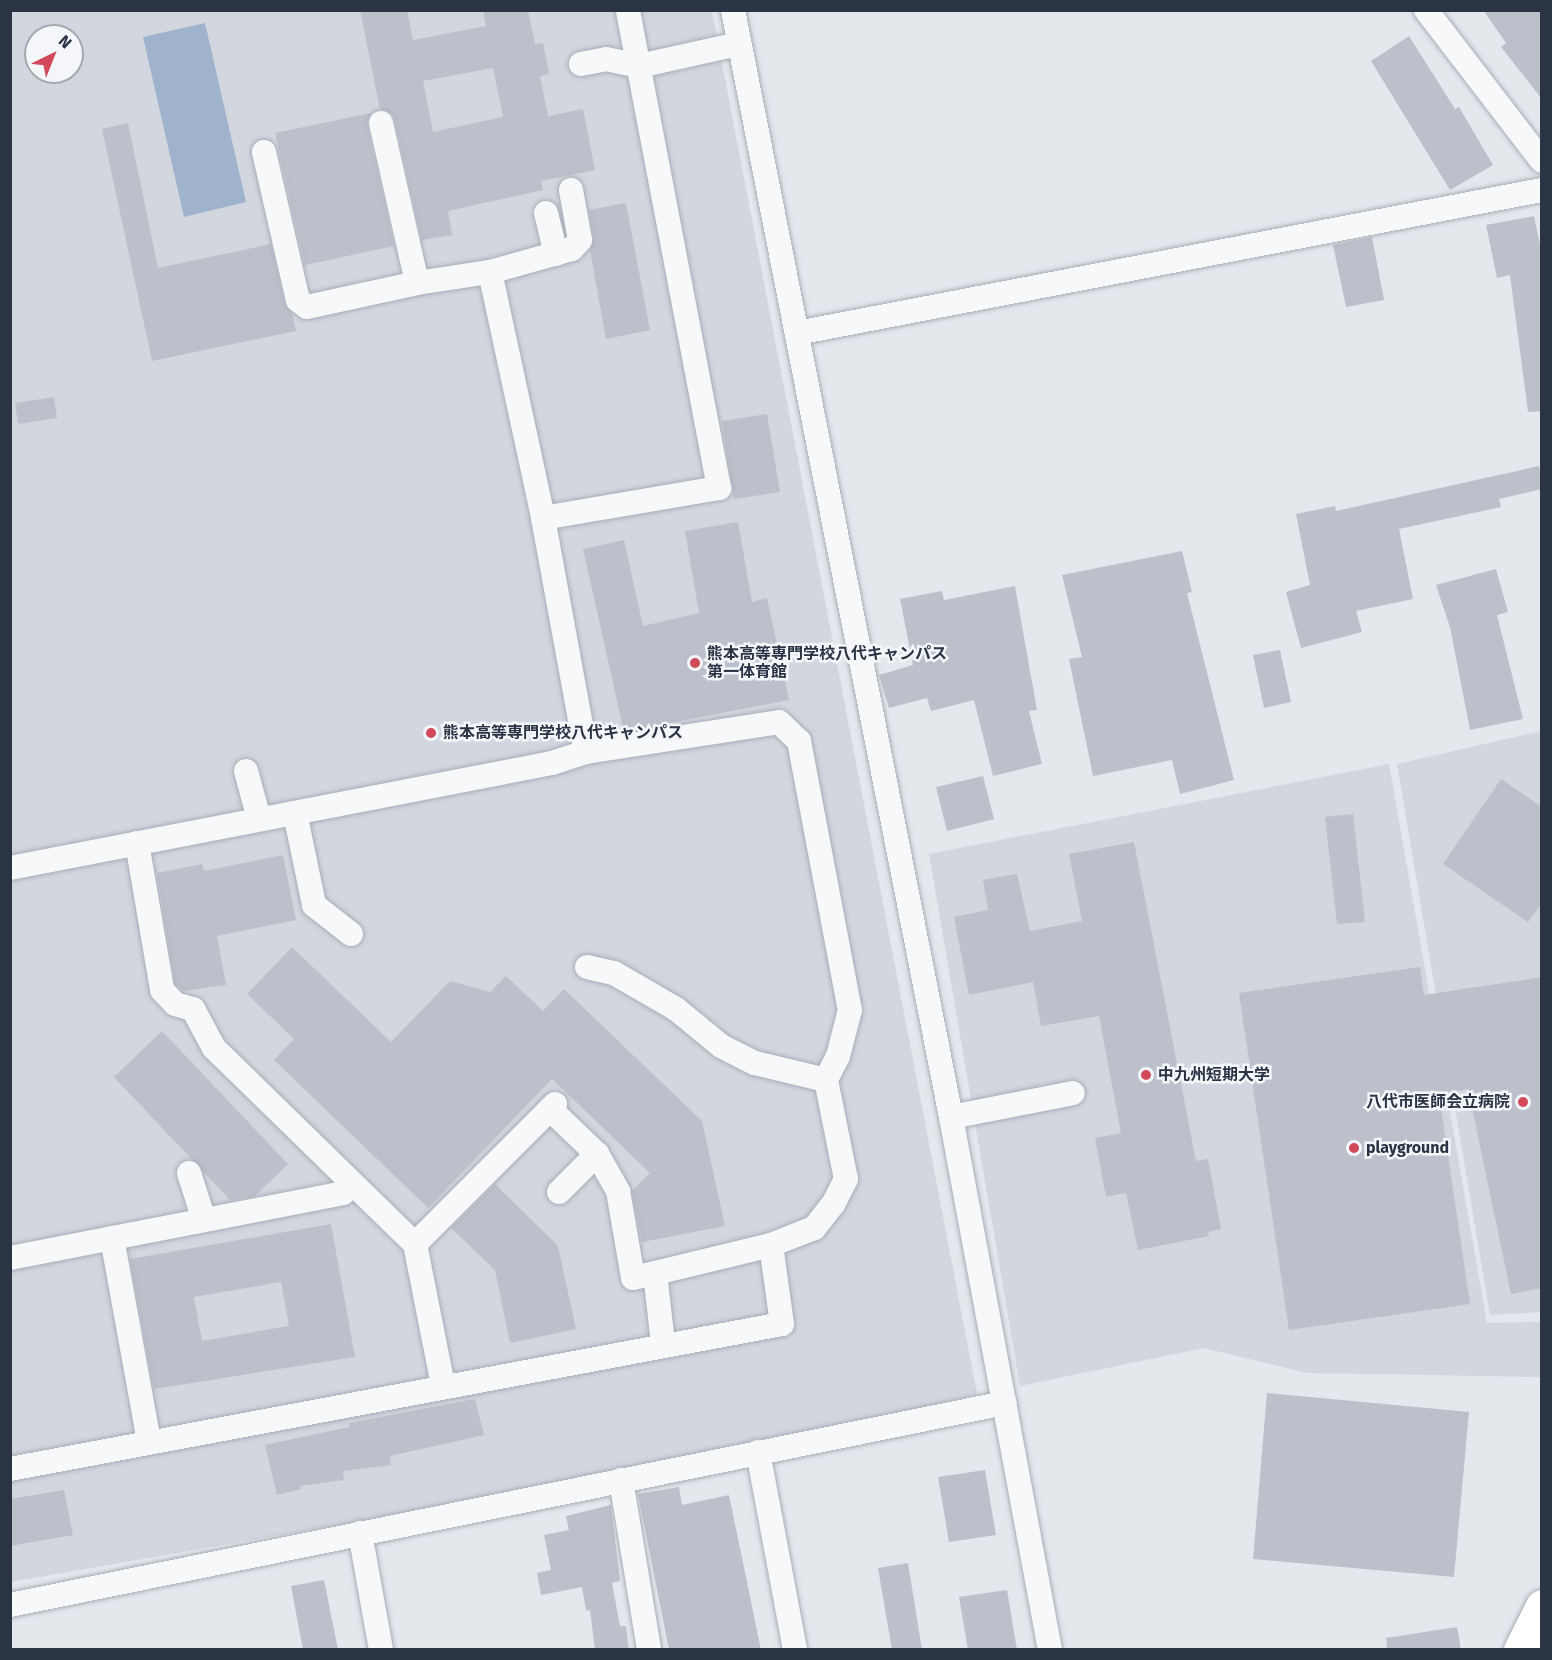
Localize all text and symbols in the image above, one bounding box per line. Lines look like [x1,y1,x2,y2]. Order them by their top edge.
north arrow [24,24,84,84]
text: N [55,31,76,52]
place label: 熊本高等専門学校八代キャンパス 第一体育館 [707,644,947,682]
marker: 熊本高等専門学校八代キャンパス 第一体育館 [688,656,702,670]
place label: 熊本高等専門学校八代キャンパス [443,723,683,743]
marker: 熊本高等専門学校八代キャンパス [424,726,438,740]
place label: 中九州短期大学 [1158,1065,1270,1085]
marker: 中九州短期大学 [1139,1068,1153,1082]
place label: 八代市医師会立病院 [1366,1092,1510,1112]
marker: 八代市医師会立病院 [1514,1093,1532,1111]
place label: playground [1366,1138,1449,1158]
marker: playground [1347,1141,1361,1155]

